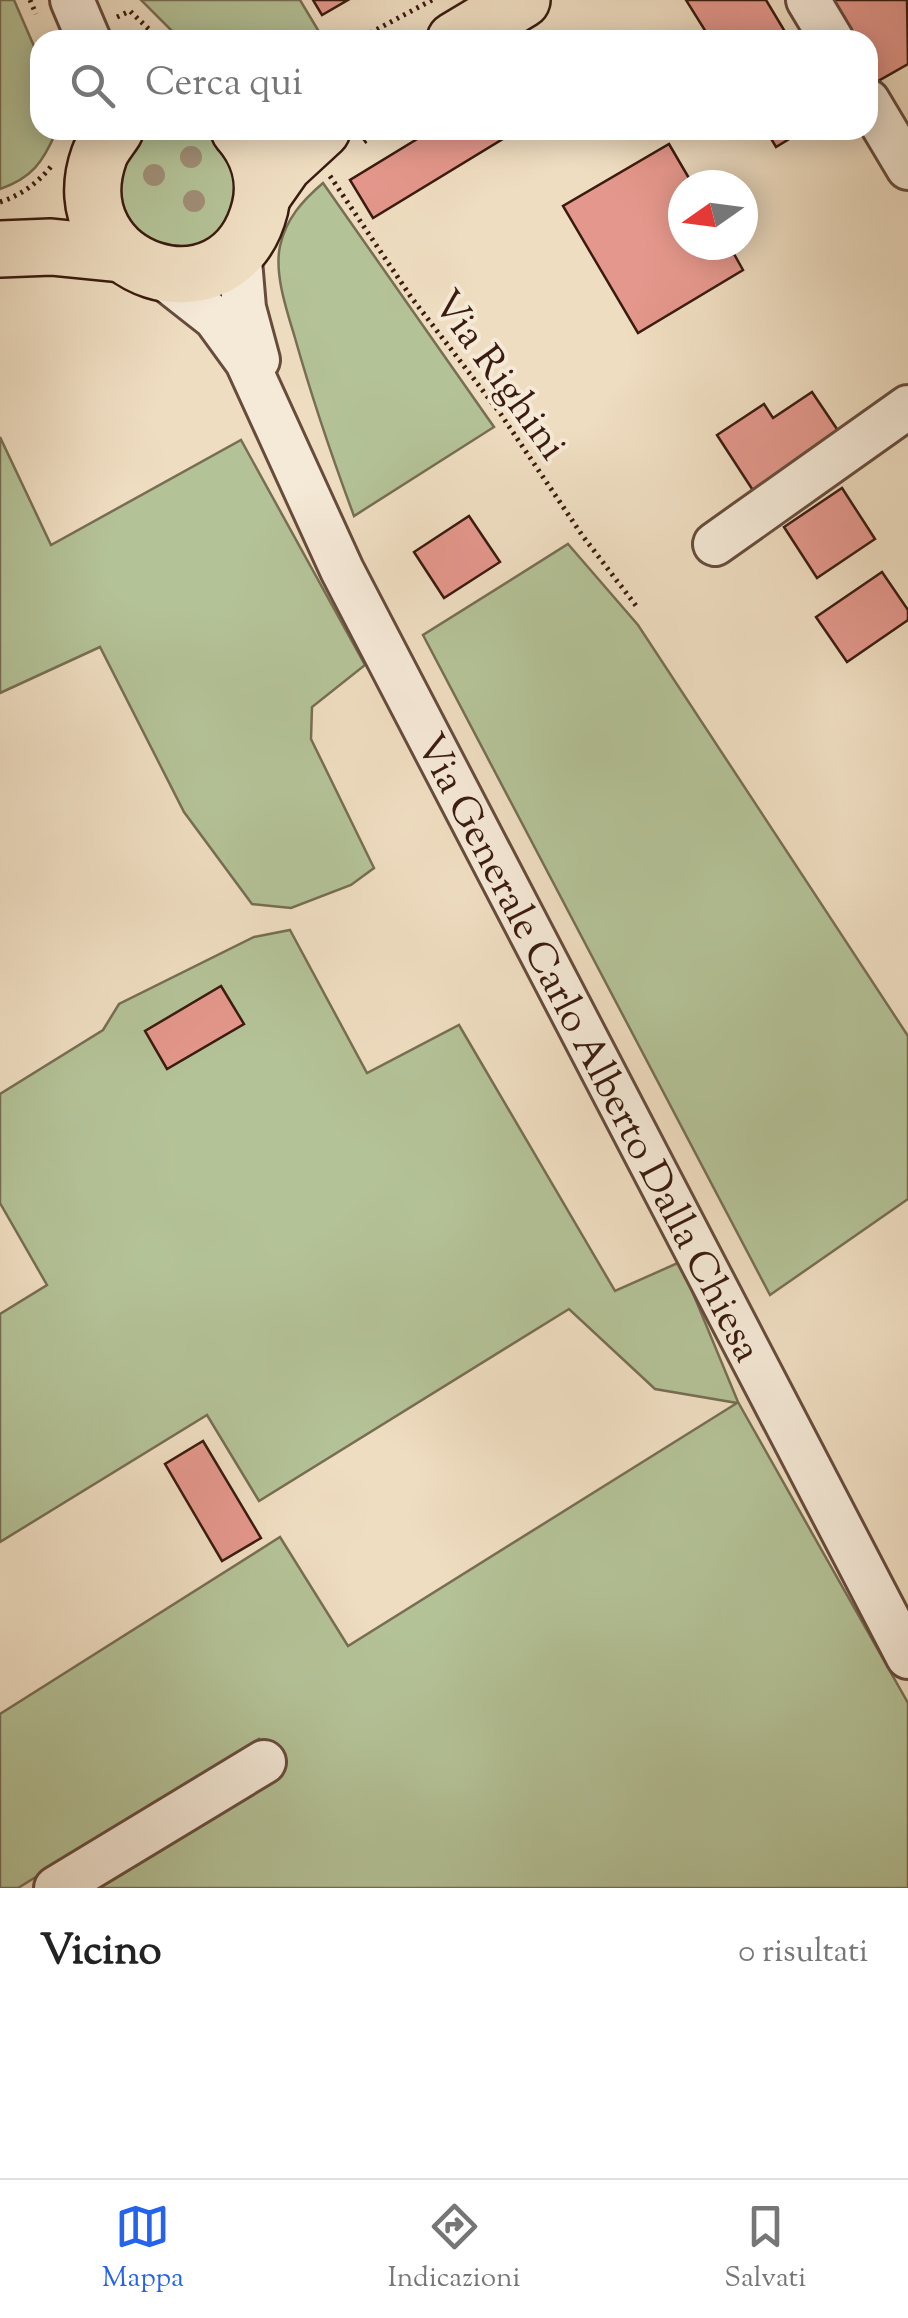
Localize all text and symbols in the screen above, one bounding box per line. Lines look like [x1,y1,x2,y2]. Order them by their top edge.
search box [30,30,878,140]
icon: search [65,58,120,113]
text: Cerca qui [145,58,303,112]
north arrow [668,170,758,260]
street label: Via Righini [416,280,578,473]
street label: Via Generale Carlo Alberto Dalla Chiesa [399,725,774,1373]
text: Vicino [40,1923,161,1983]
text: 0 risultati [738,1930,868,1976]
tab: Mappa [102,2199,184,2299]
tab: Indicazioni [388,2199,521,2299]
tab: Salvati [724,2199,806,2299]

